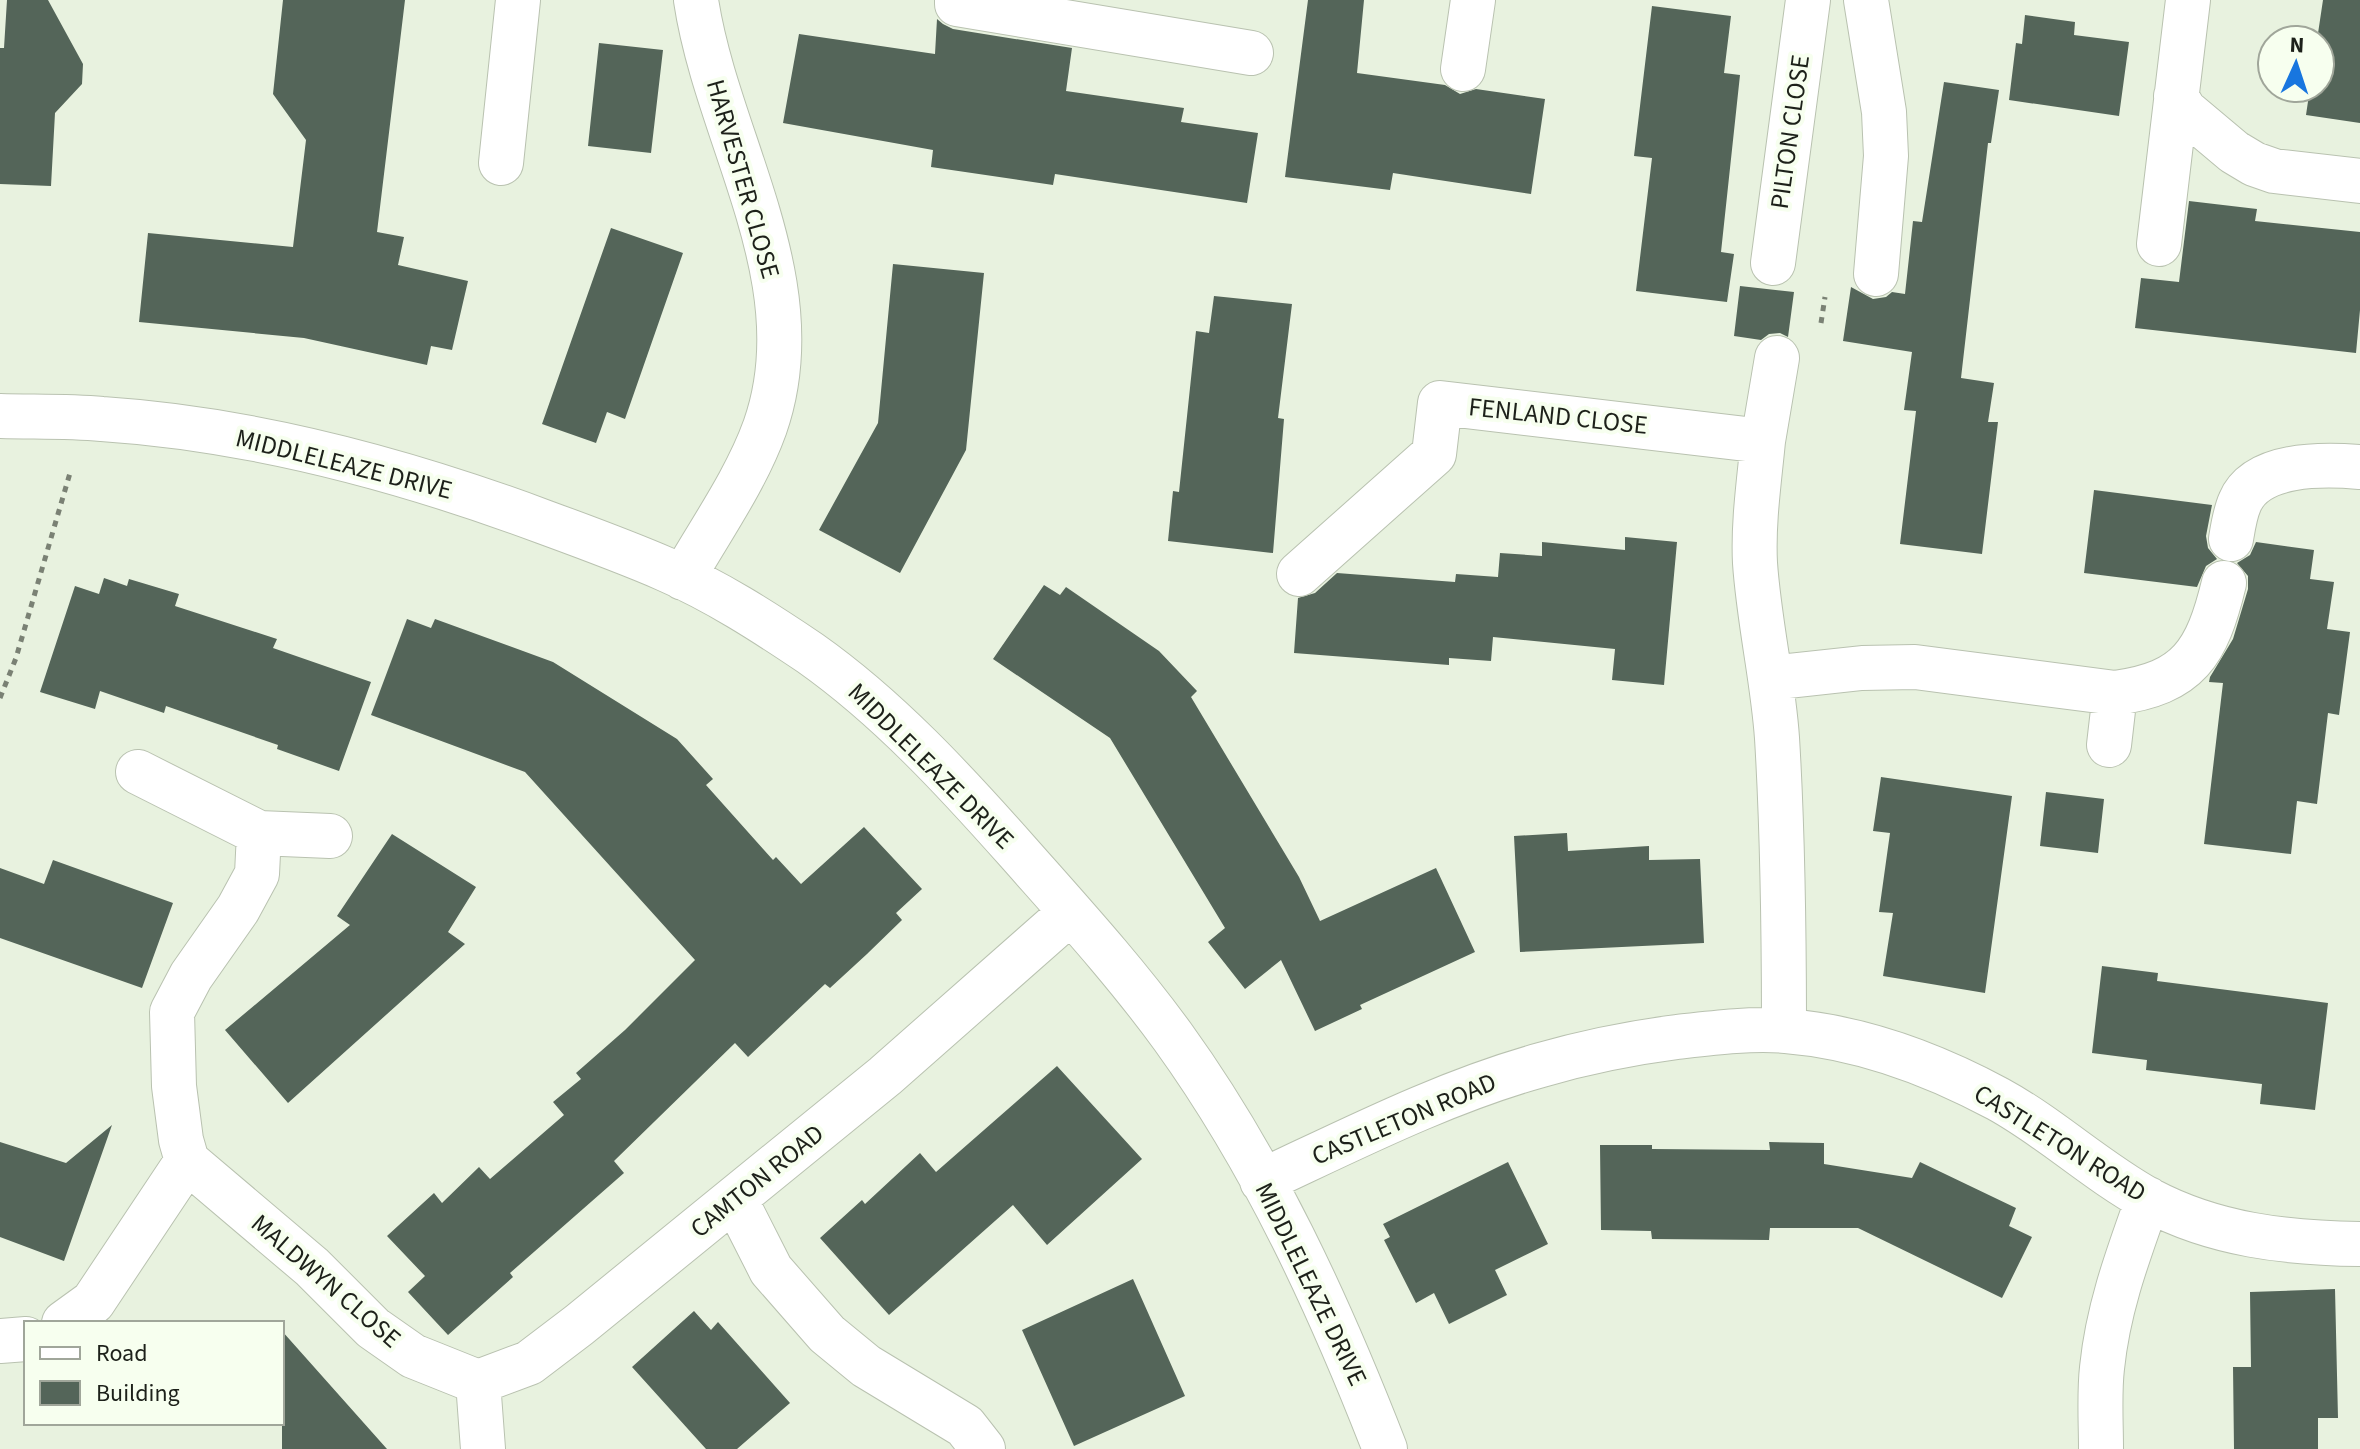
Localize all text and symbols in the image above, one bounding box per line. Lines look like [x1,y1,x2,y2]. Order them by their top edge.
north arrow [2256,24,2336,104]
text: N [2289,29,2305,61]
street label: PILTON CLOSE [1761,53,1819,211]
street label: HARVESTER CLOSE [697,75,789,283]
street label: FENLAND CLOSE [1467,388,1649,444]
street label: MIDDLELEAZE DRIVE [232,419,456,509]
street label: MIDDLELEAZE DRIVE [839,674,1023,858]
street label: CASTLETON ROAD [1306,1063,1502,1175]
street label: CASTLETON ROAD [1967,1075,2153,1211]
street label: CAMTON ROAD [682,1116,832,1246]
street label: MIDDLELEAZE DRIVE [1246,1176,1376,1392]
street label: MALDWYN CLOSE [243,1205,409,1357]
legend [24,1321,284,1425]
text: Road [96,1336,148,1371]
text: Building [96,1376,180,1411]

